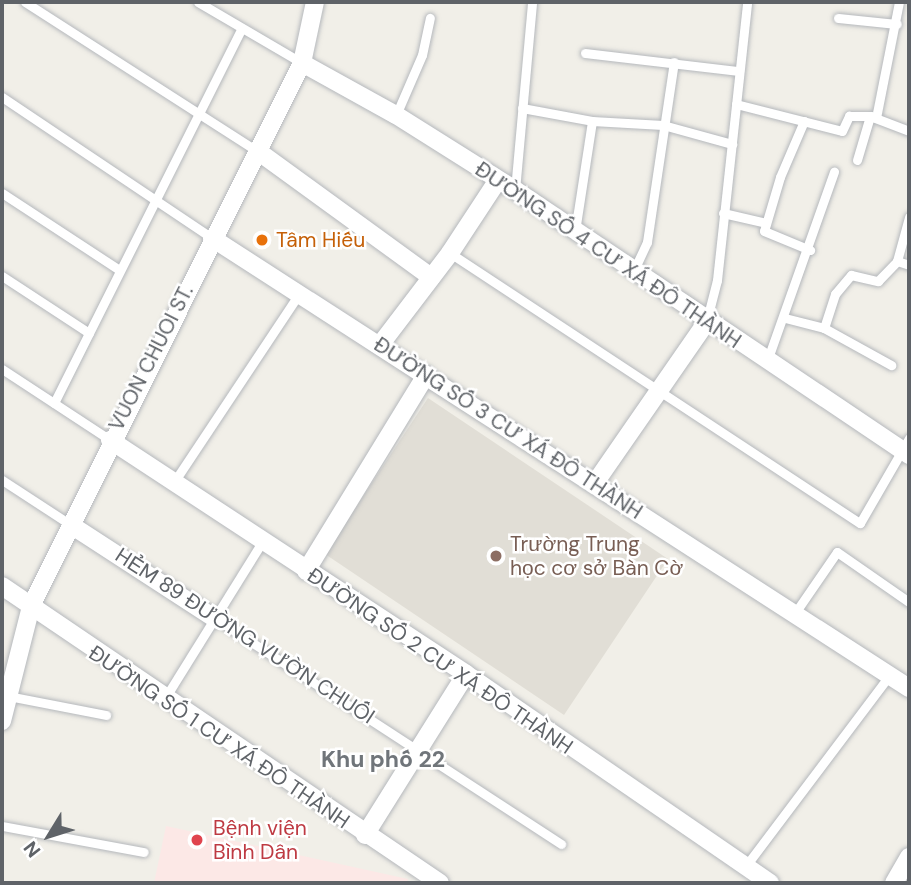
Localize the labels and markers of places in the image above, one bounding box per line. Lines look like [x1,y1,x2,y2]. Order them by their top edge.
place label: Tâm Hiếu [276,227,365,253]
marker: Tâm Hiếu [254,232,270,248]
place label: Trường Trung học cơ sở Bàn Cờ [510,531,683,581]
marker: Trường Trung học cơ sở Bàn Cờ [488,548,504,564]
place label: Bệnh viện Bình Dân [213,815,307,865]
marker: Bệnh viện Bình Dân [187,830,207,850]

